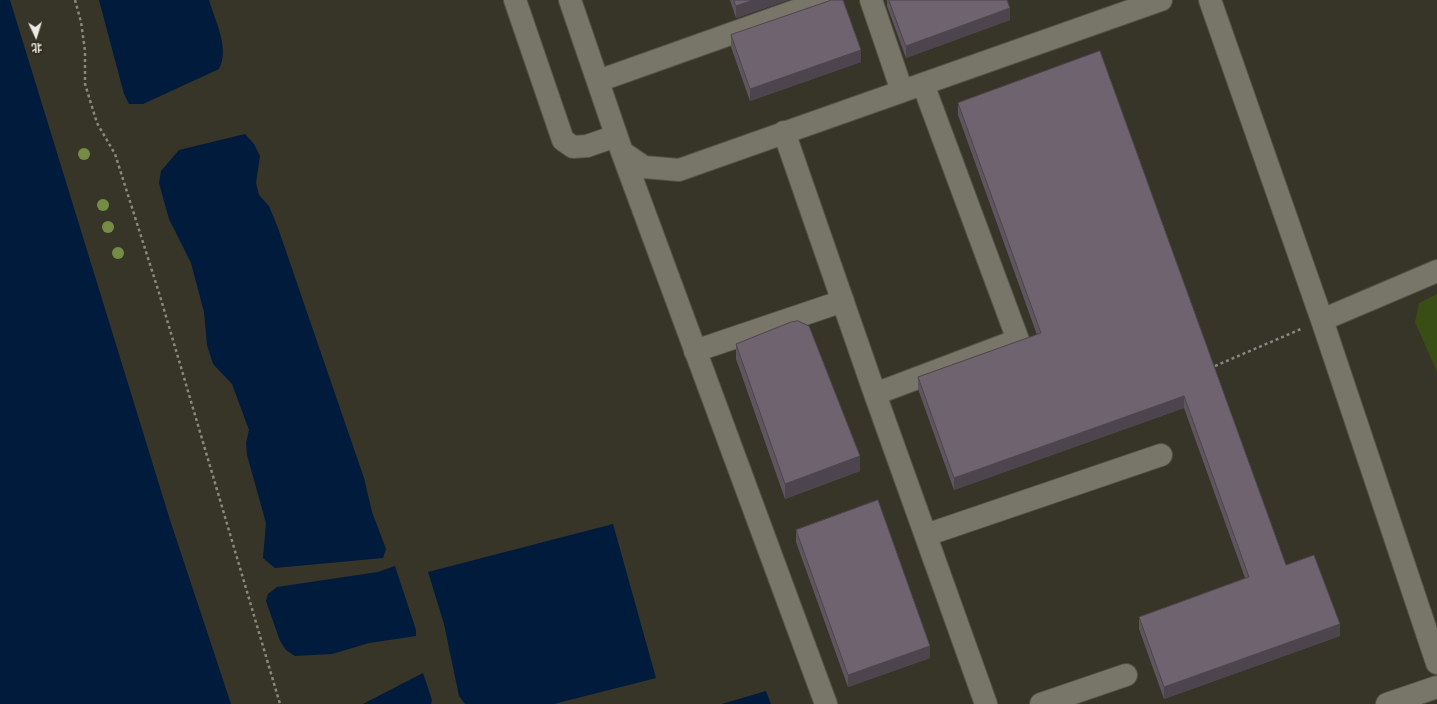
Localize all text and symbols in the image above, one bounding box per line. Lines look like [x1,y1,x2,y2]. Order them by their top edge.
north arrow [16,16,56,56]
text: 北 [31,42,43,54]

